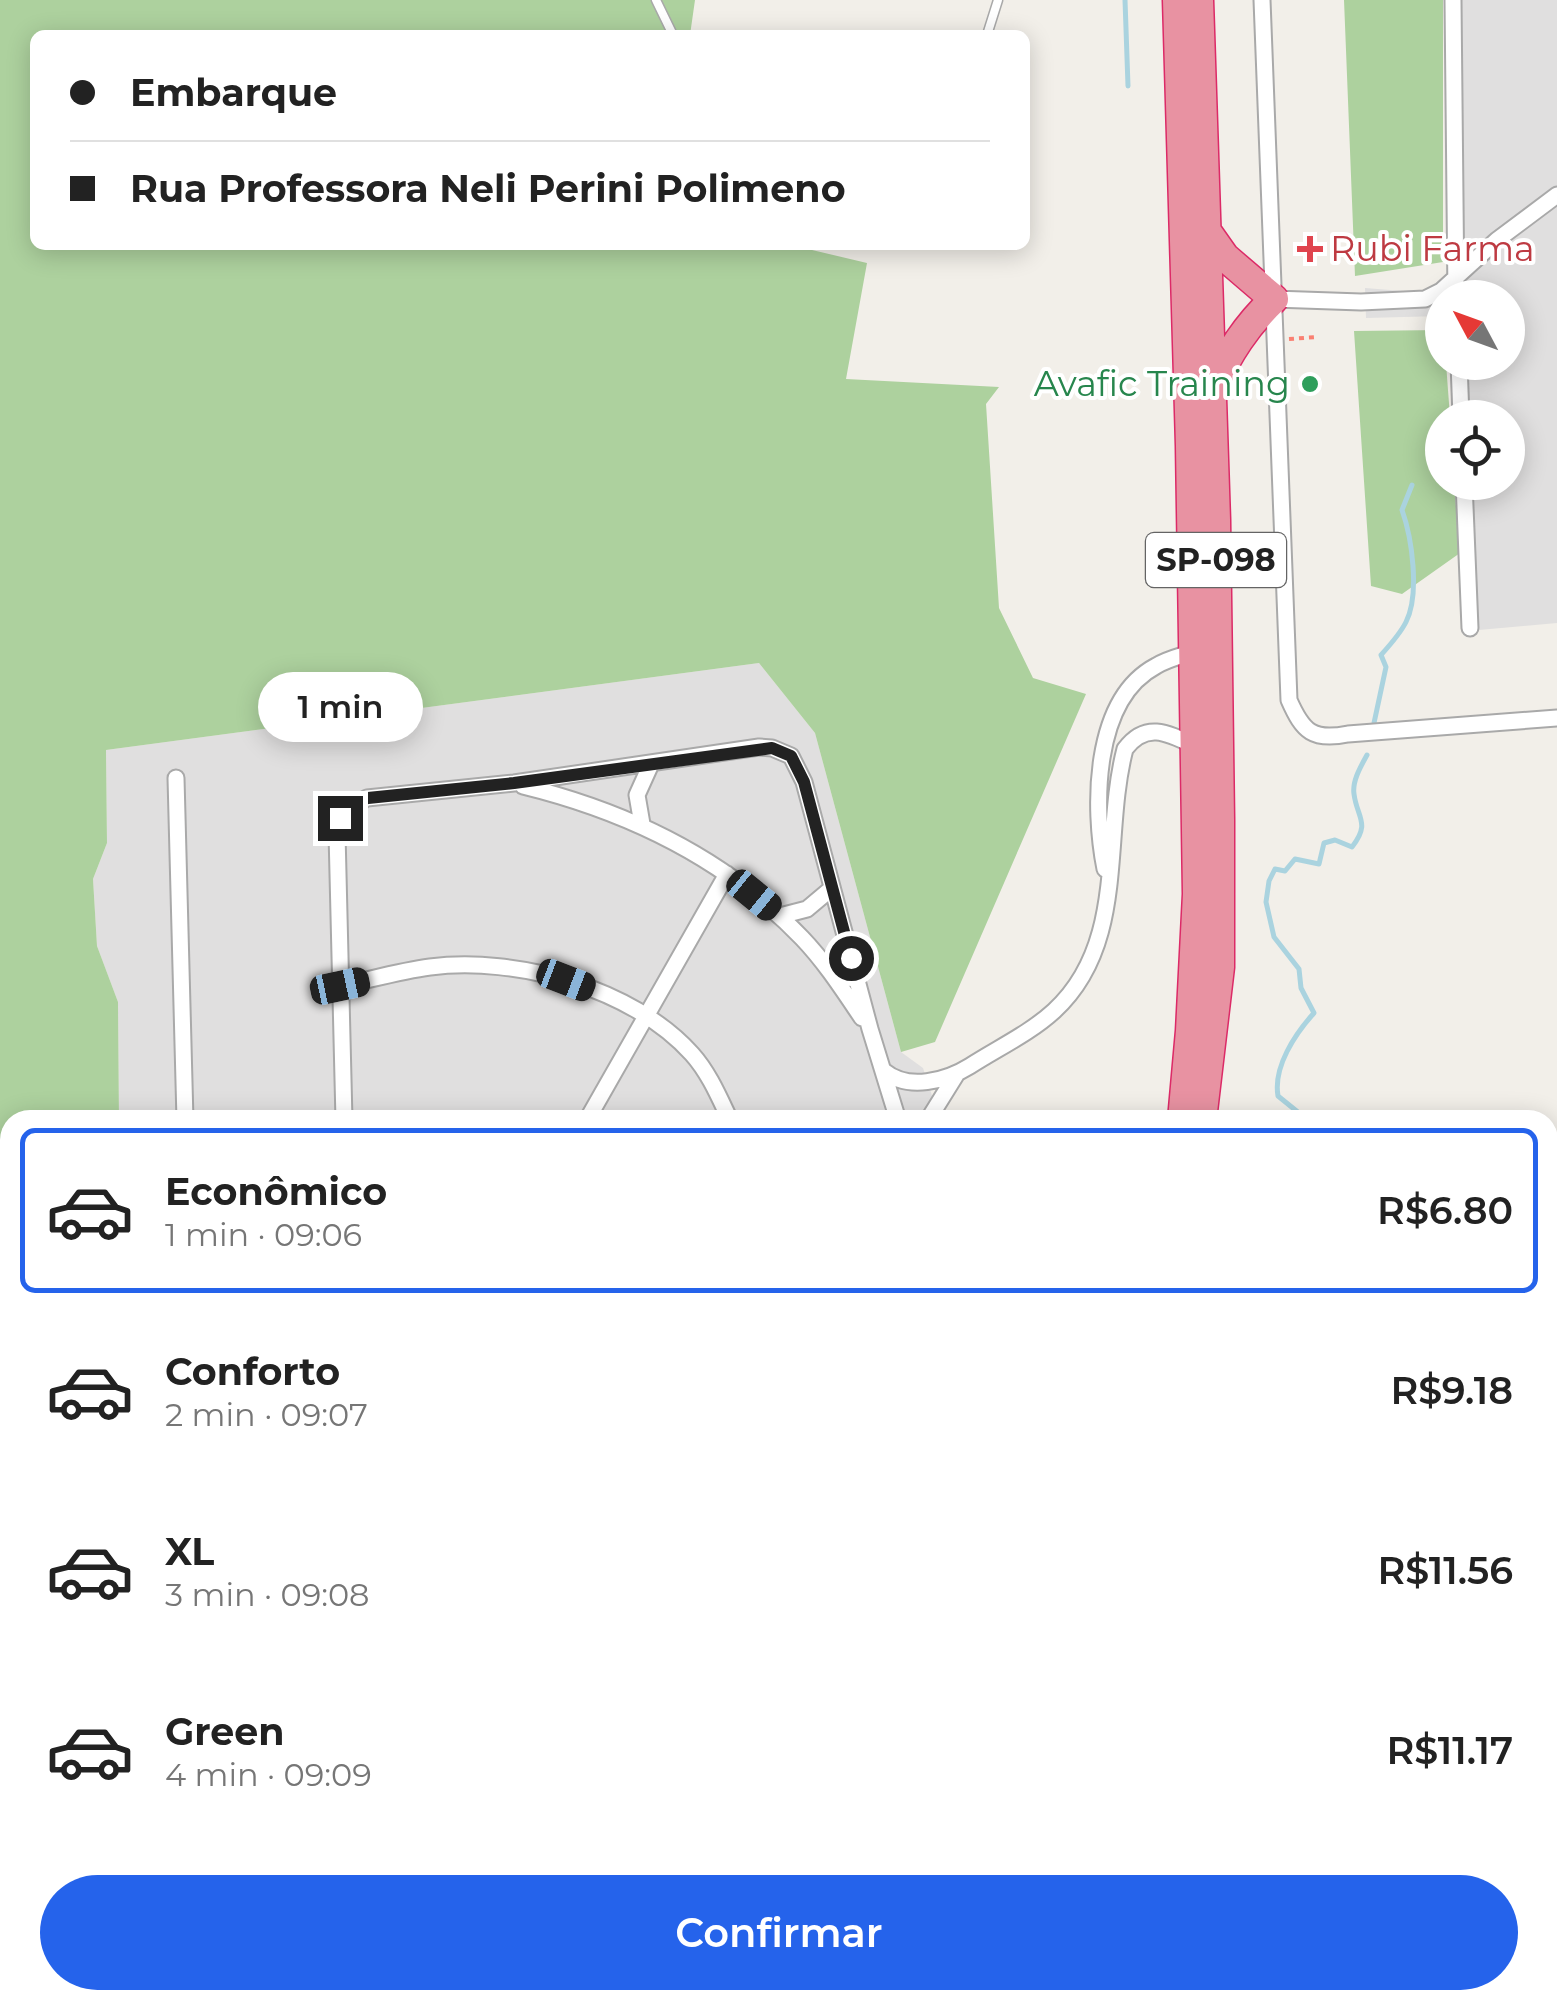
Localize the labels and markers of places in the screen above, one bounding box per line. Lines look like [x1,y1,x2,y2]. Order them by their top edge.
place label: Rubi Farma [1330,227,1535,270]
marker: Rubi Farma [1299,238,1321,260]
place label: Avafic Training [1034,362,1290,405]
marker: Avafic Training [1299,373,1321,395]

